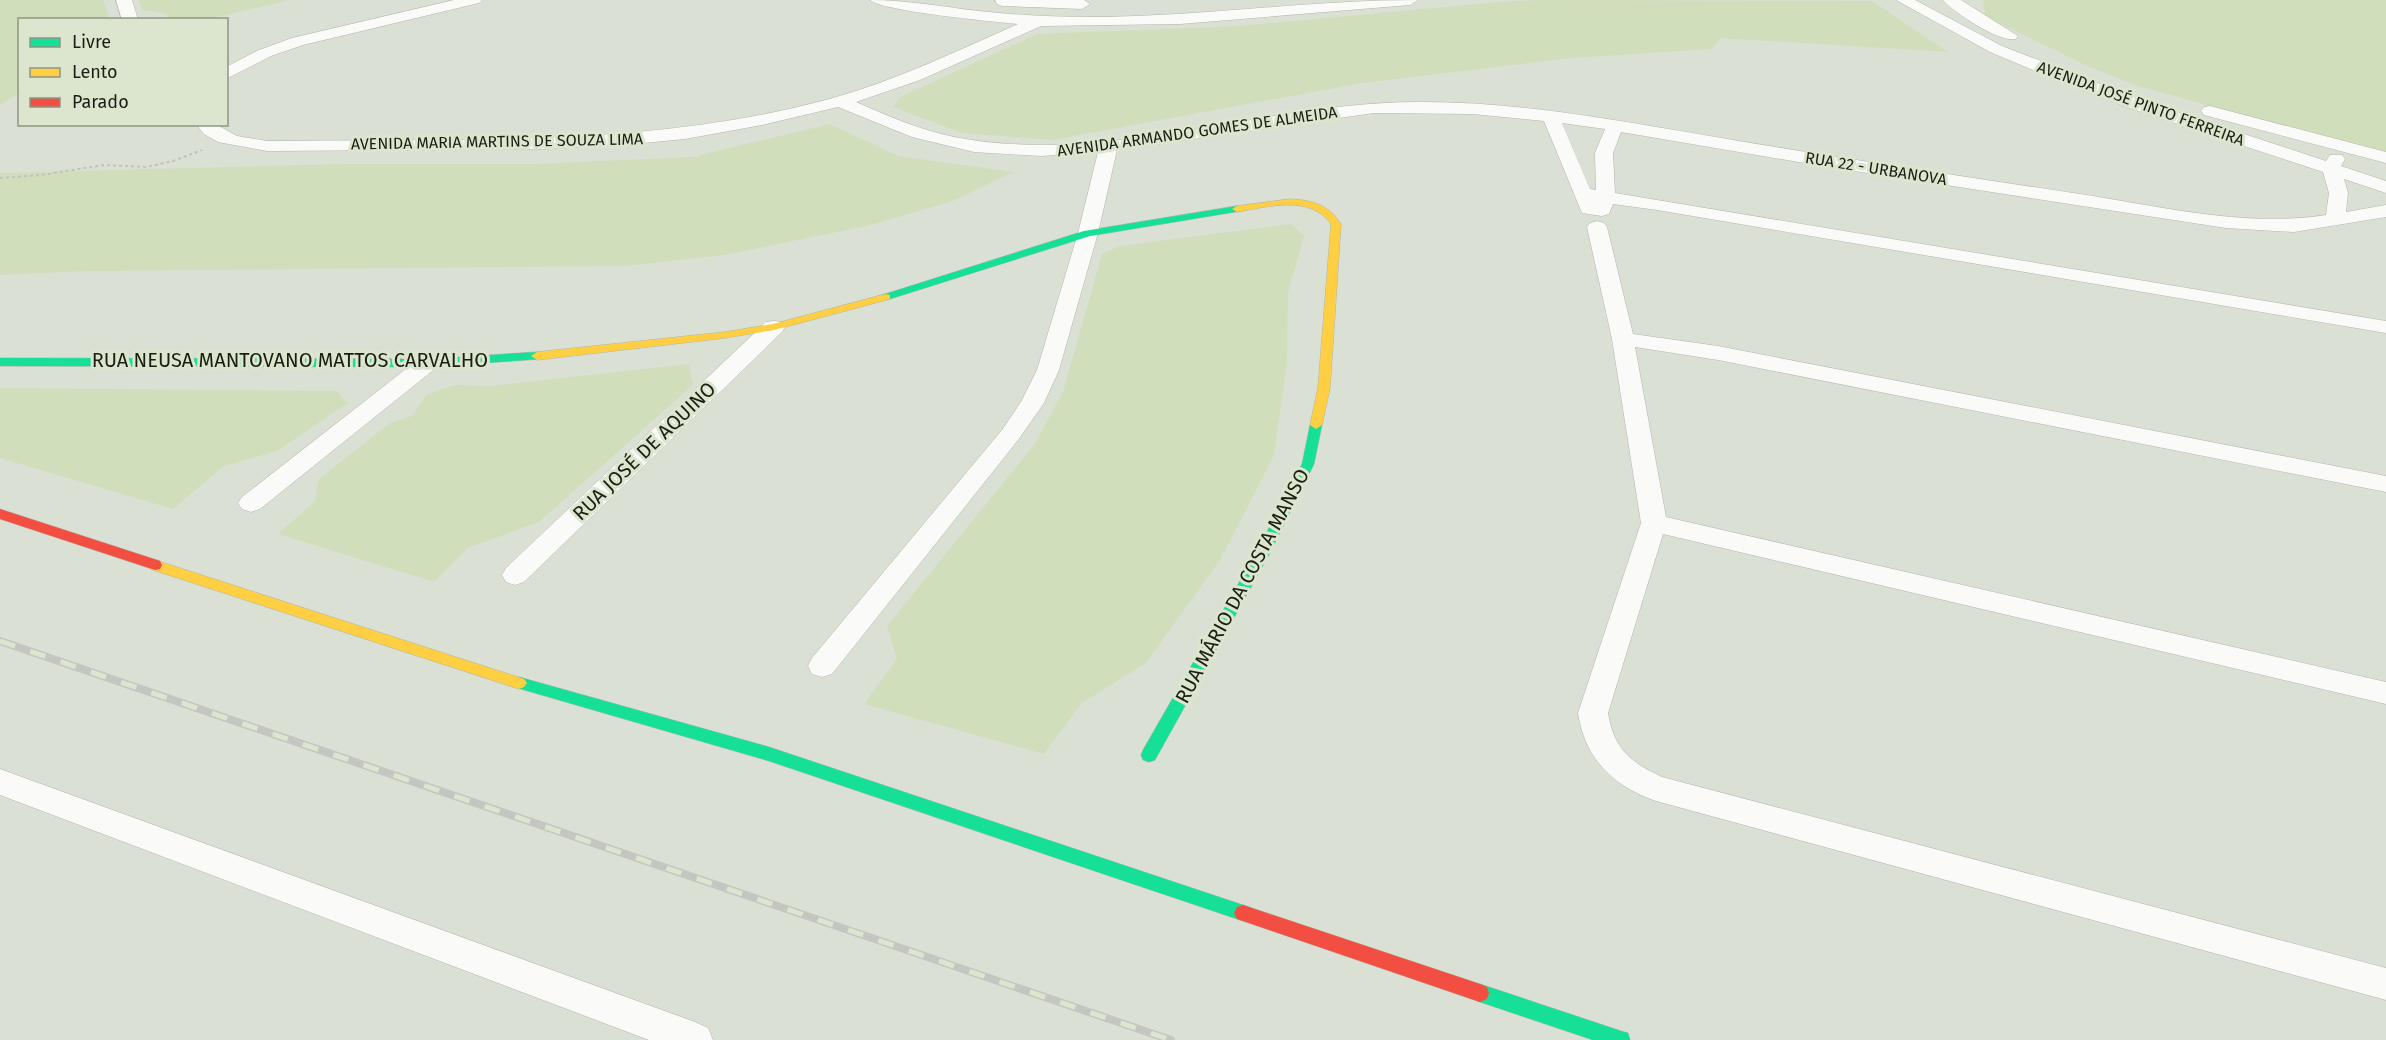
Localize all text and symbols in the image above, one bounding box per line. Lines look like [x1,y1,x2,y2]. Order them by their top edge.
legend [18,18,228,126]
text: Livre [72,31,111,53]
street label: AVENIDA JOSÉ PINTO FERREIRA [2035,56,2248,150]
text: Lento [72,61,118,83]
text: Parado [72,91,129,113]
street label: AVENIDA ARMANDO GOMES DE ALMEIDA [1056,102,1339,161]
street label: AVENIDA MARIA MARTINS DE SOUZA LIMA [351,129,644,154]
street label: RUA 22 - URBANOVA [1804,148,1949,189]
street label: RUA NEUSA MANTOVANO MATTOS CARVALHO [92,348,488,372]
street label: RUA JOSÉ DE AQUINO [568,377,720,525]
street label: RUA MÁRIO DA COSTA MANSO [1170,465,1314,707]

